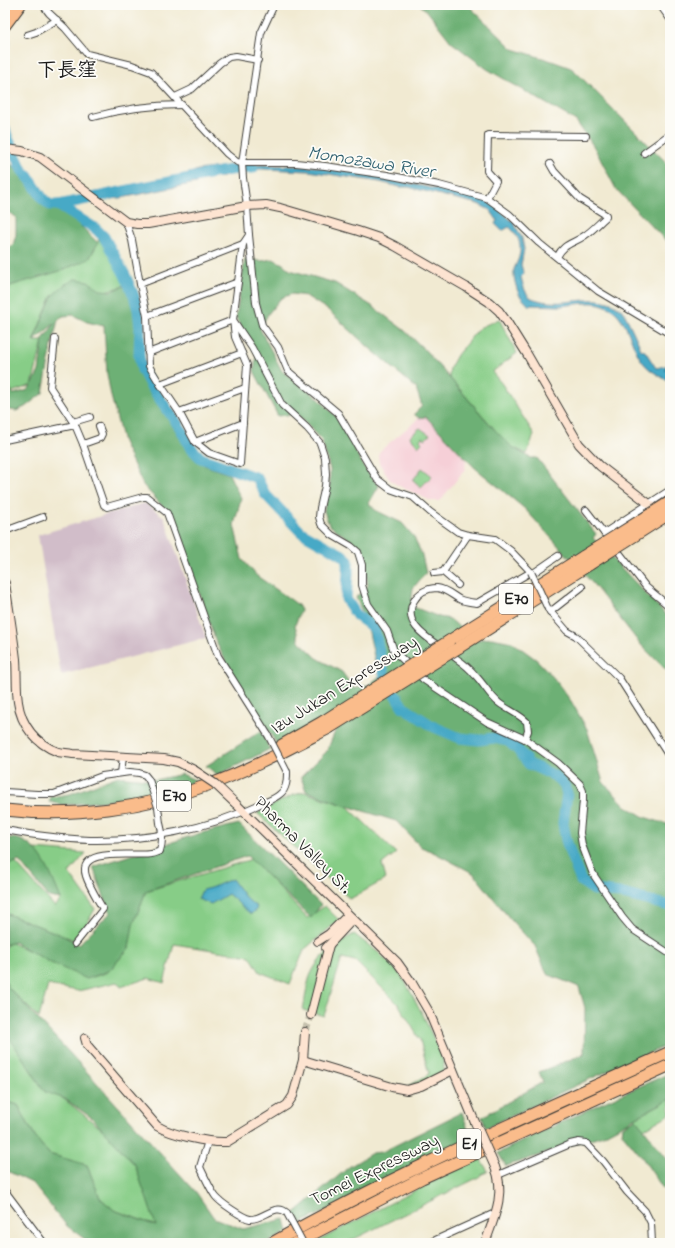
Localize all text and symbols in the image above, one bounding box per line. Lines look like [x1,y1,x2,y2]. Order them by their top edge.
district label: 下長窪 [37,57,97,86]
water label: Momozawa River [306,140,438,187]
road number: E70 [499,584,533,614]
street label: Izu Jukan Expressway [267,630,423,742]
road number: E70 [157,781,191,811]
street label: Pharma Valley St. [247,791,357,901]
street label: Tomei Expressway [306,1128,444,1214]
road number: E1 [457,1129,481,1159]

